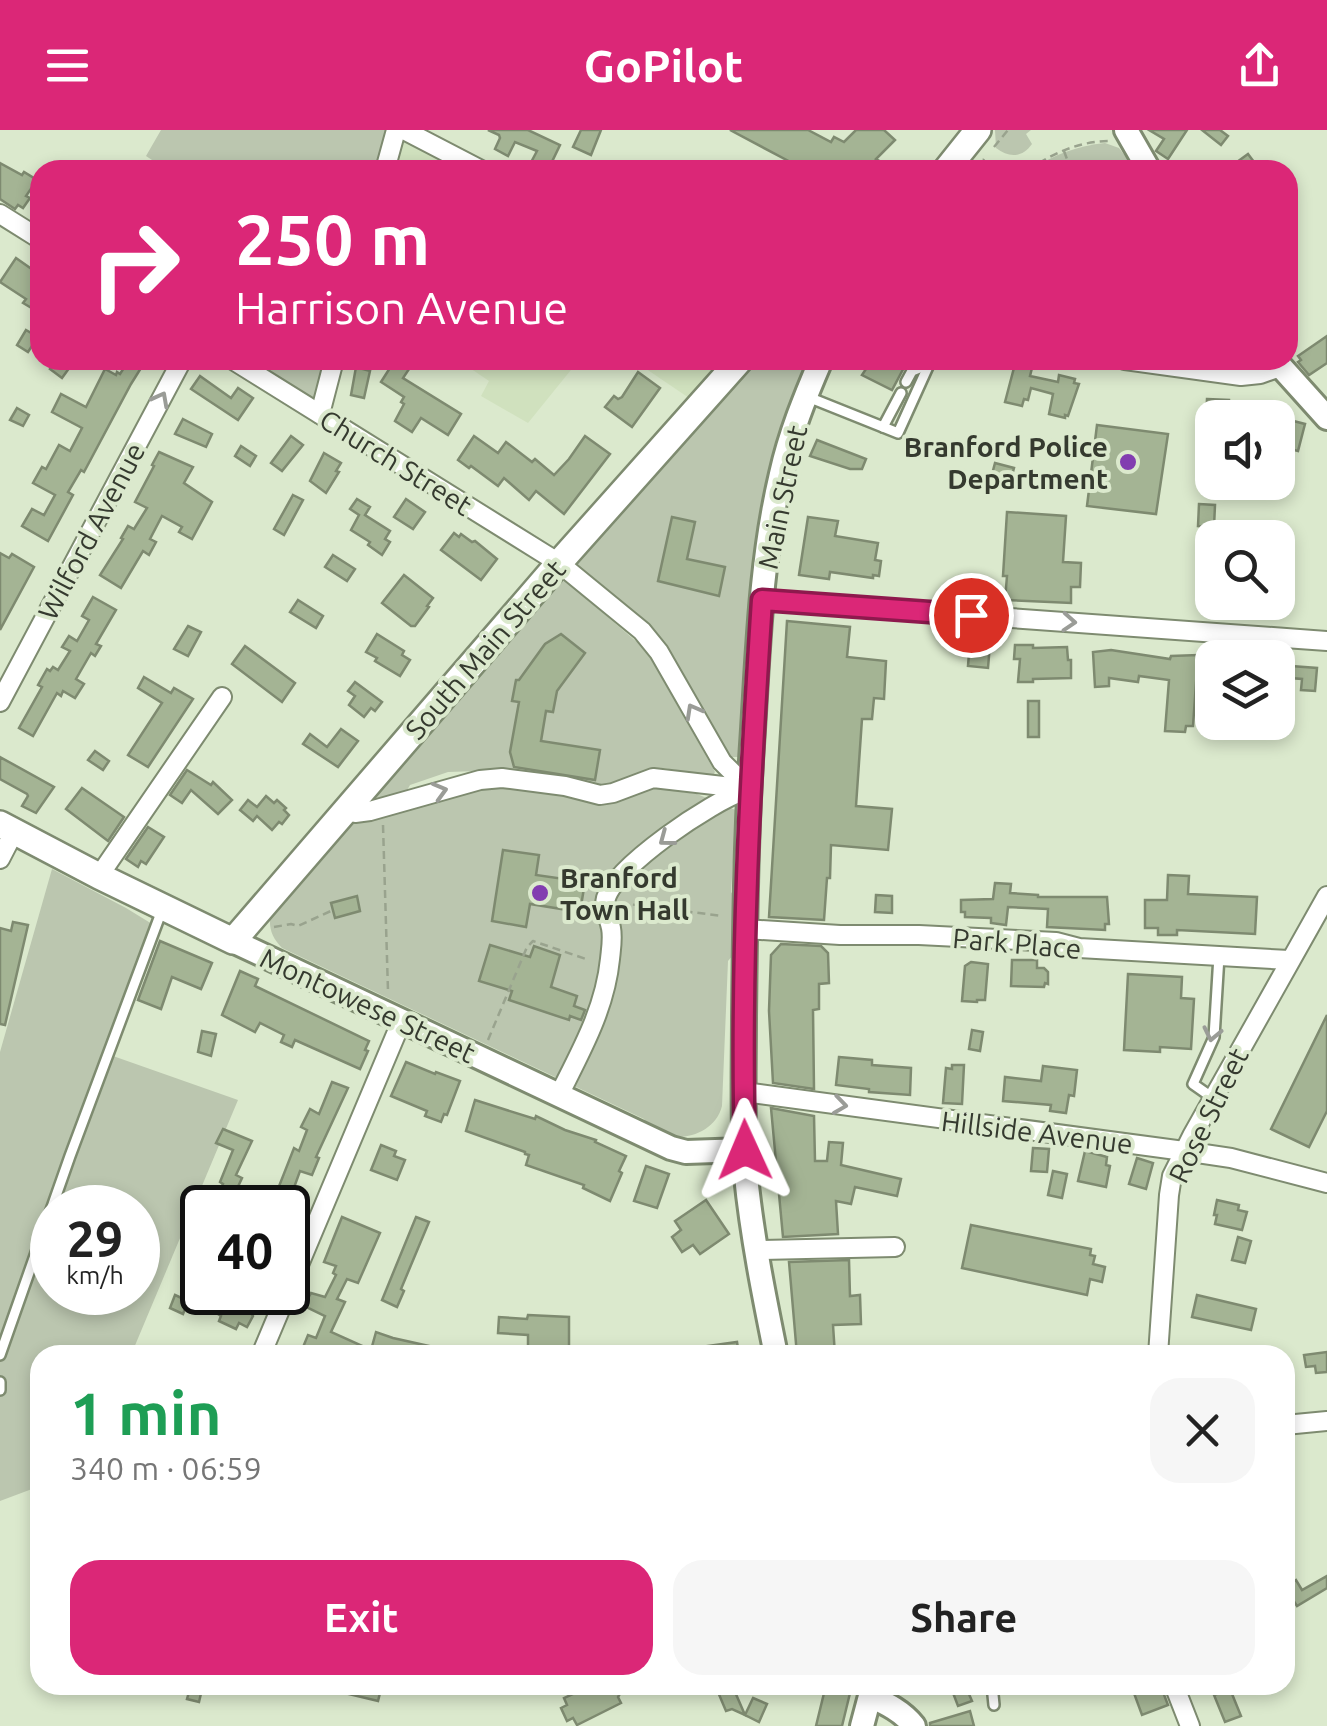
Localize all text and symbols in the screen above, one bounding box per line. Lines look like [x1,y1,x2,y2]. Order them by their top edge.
icon: menu [40,38,95,93]
icon: share [1232,38,1287,93]
text: GoPilot [584,40,743,91]
icon: right [70,200,200,330]
text: 250 m [235,200,430,278]
text: Harrison Avenue [235,282,568,333]
one-way arrow [149,392,168,410]
map controls [1195,400,1295,740]
button: sound [1195,400,1295,500]
street label: Church Street [314,403,478,521]
street label: Main Street [752,422,812,572]
place label: Branford Police Department [904,431,1108,494]
street label: Wilford Avenue [31,437,151,625]
marker: Branford Police Department [1117,451,1139,473]
button: search [1195,520,1295,620]
street label: South Main Street [399,553,571,745]
pin [929,573,1014,658]
icon: arrive [944,588,999,643]
one-way arrow [1061,611,1077,633]
button: layers [1195,640,1295,740]
one-way arrow [685,704,705,722]
one-way arrow [431,782,448,803]
one-way arrow [659,827,677,844]
place label: Branford Town Hall [560,862,689,925]
marker: Branford Town Hall [529,882,551,904]
street label: Park Place [951,922,1083,964]
street label: Montowese Street [256,942,480,1068]
one-way arrow [1202,1025,1223,1042]
street label: Rose Street [1162,1043,1254,1187]
one-way arrow [832,1094,849,1115]
position arrow [693,1098,797,1202]
street label: Hillside Avenue [940,1105,1134,1159]
speed limit sign: 40 [180,1185,310,1315]
text: 29 [67,1210,123,1266]
text: km/h [66,1261,124,1289]
button: close [1150,1378,1255,1483]
text: 1 min [70,1379,222,1446]
text: 340 m · 06:59 [70,1450,262,1486]
button: Exit [70,1560,653,1675]
button: Share [673,1560,1255,1675]

